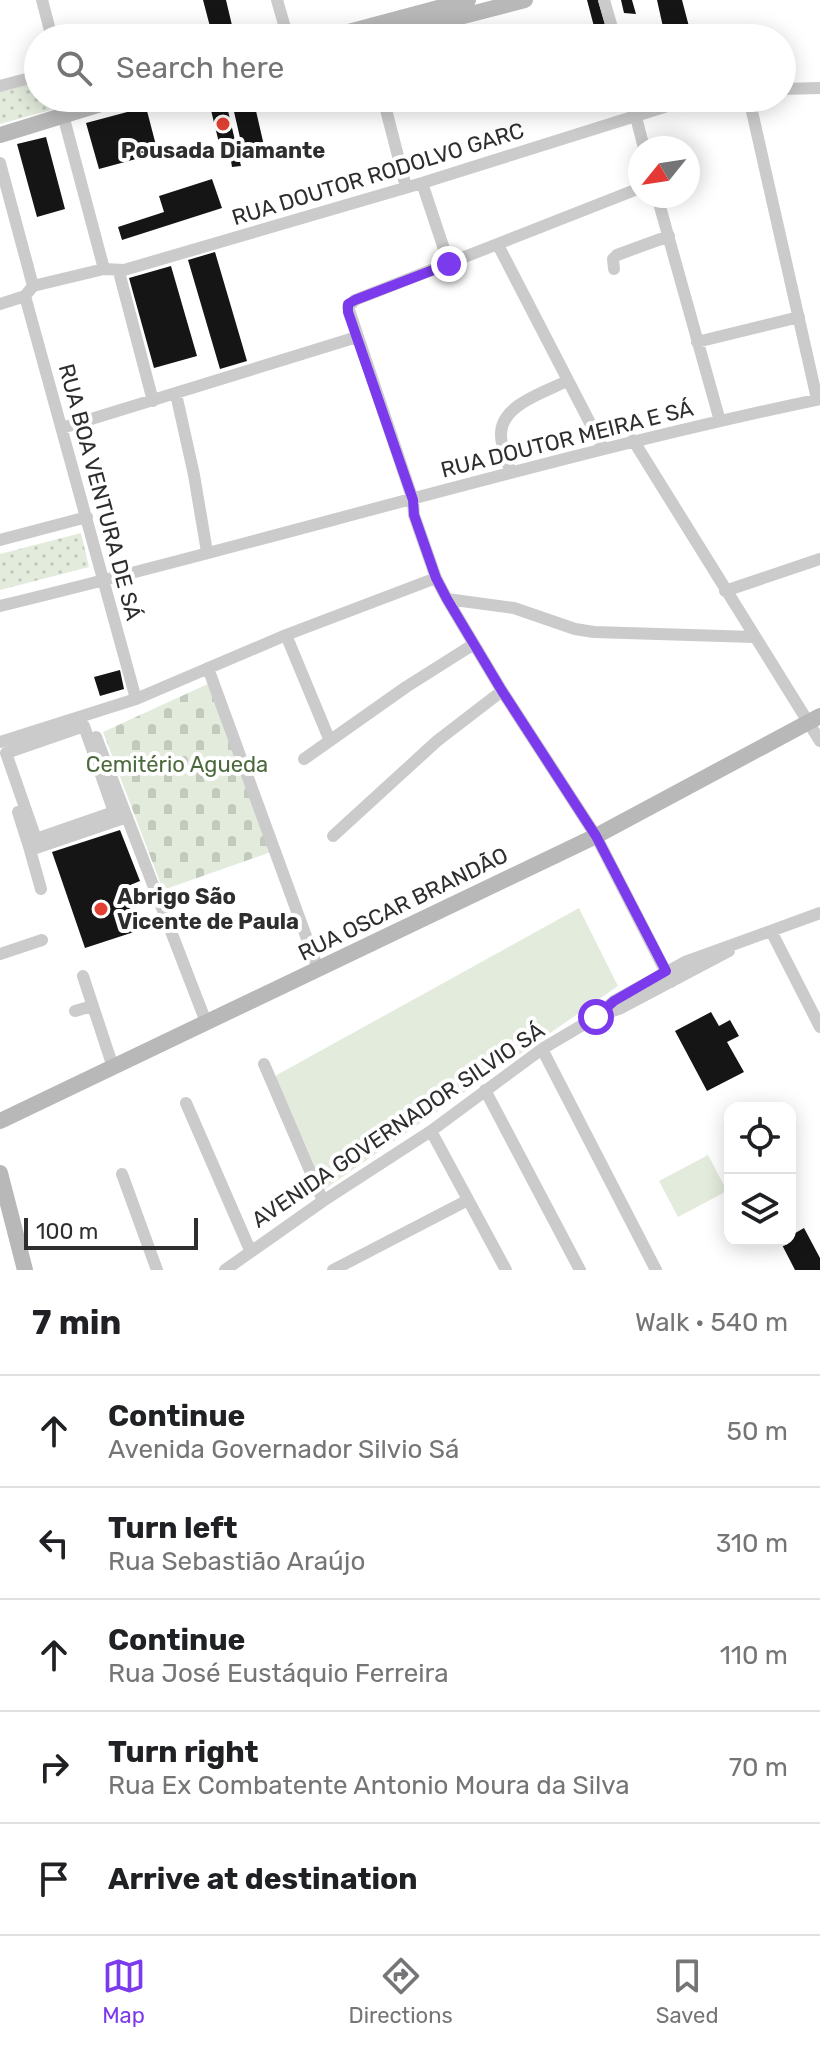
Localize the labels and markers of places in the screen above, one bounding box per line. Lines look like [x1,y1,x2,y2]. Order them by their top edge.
marker: Pousada Diamante [214,115,232,133]
place label: Pousada Diamante [121,137,325,164]
place label: Abrigo São Vicente de Paula [117,883,299,935]
marker: Abrigo São Vicente de Paula [92,900,110,918]

